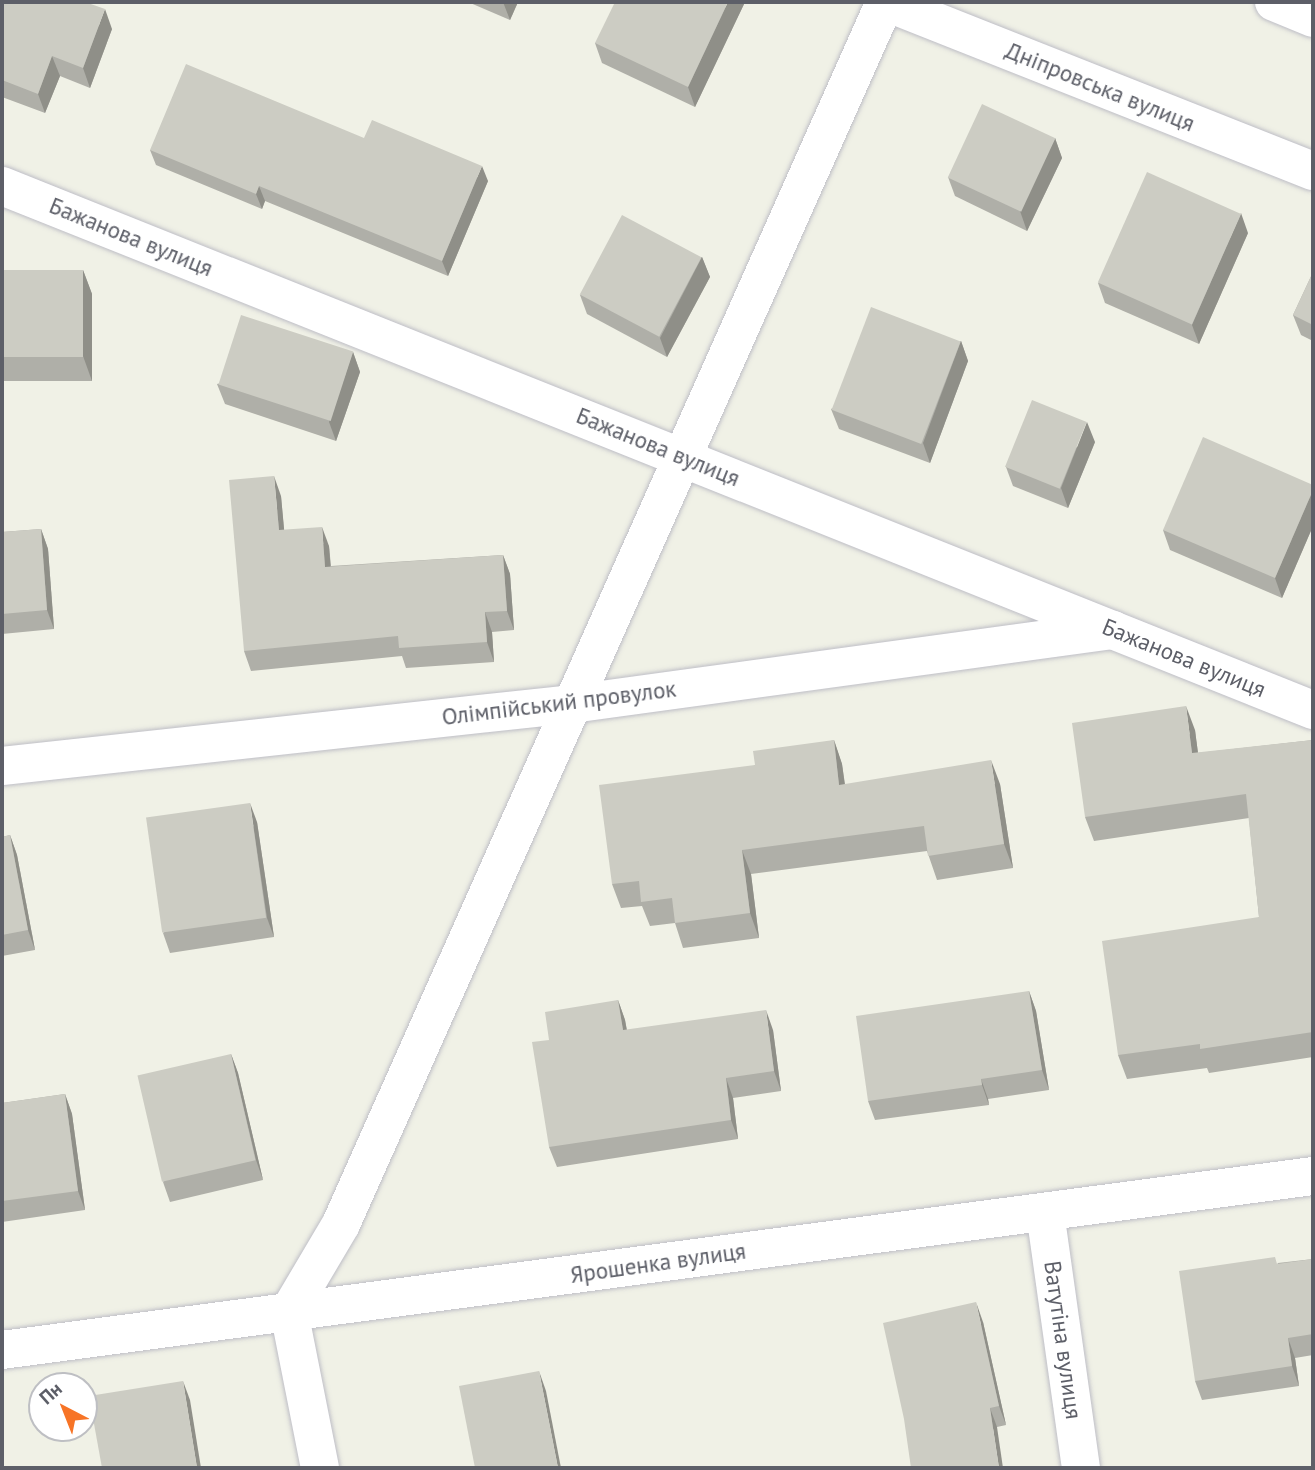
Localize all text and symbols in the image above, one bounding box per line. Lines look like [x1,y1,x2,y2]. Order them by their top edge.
street label: Дніпровська вулиця [1001,36,1199,138]
street label: Бажанова вулиця [45,192,217,282]
street label: Бажанова вулиця [572,402,744,492]
street label: Бажанова вулиця [1098,613,1270,703]
street label: Олімпійський провулок [440,675,678,731]
street label: Ярошенка вулиця [568,1237,748,1289]
street label: Ватутіна вулиця [1038,1259,1088,1421]
north arrow [28,1372,98,1442]
text: Пн [34,1376,67,1409]

